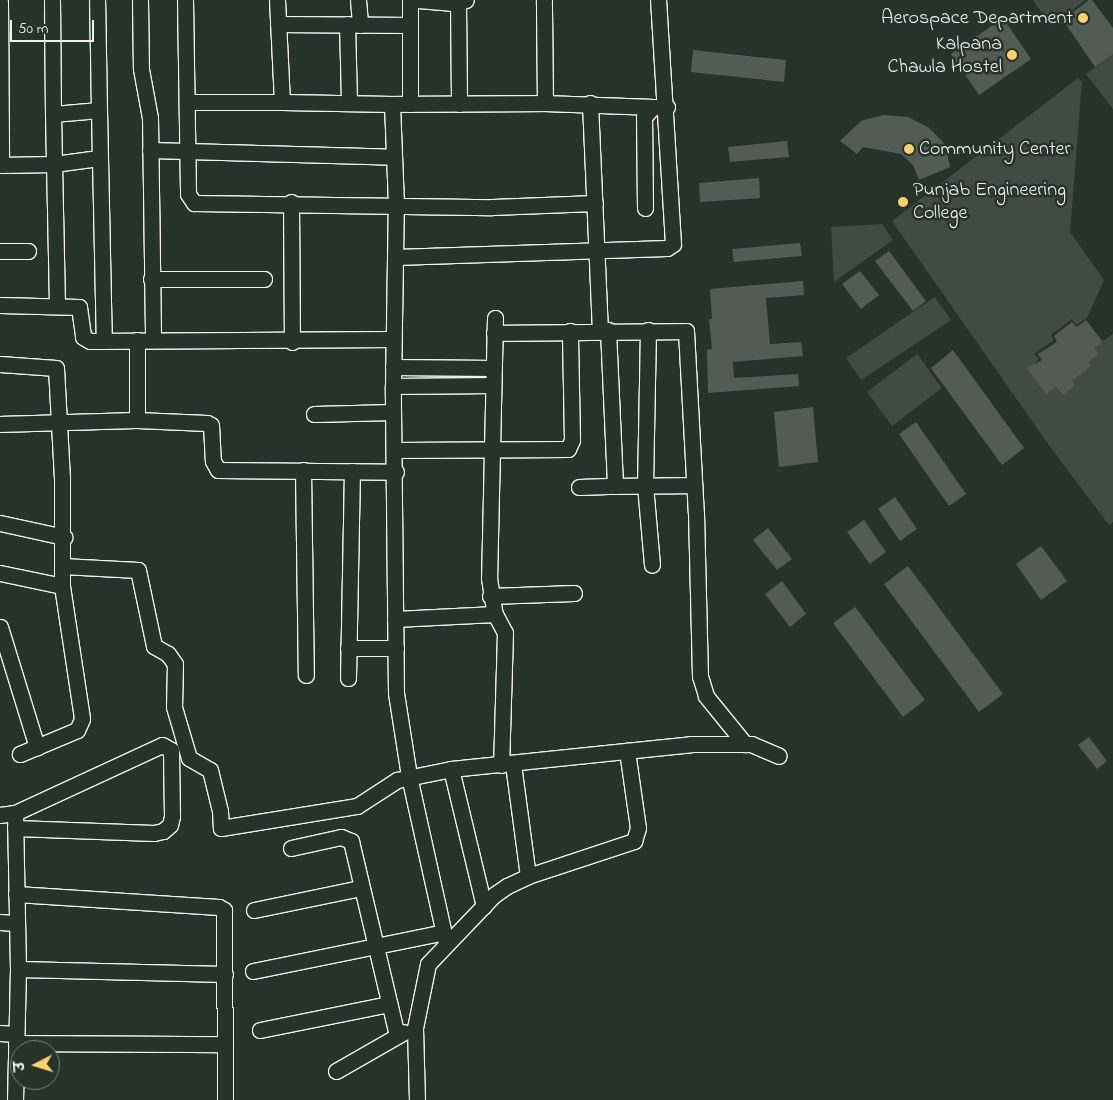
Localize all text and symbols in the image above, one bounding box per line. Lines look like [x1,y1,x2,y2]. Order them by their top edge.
place label: Aerospace Department [881,6,1073,30]
scale bar [12,10,96,42]
marker: Aerospace Department [1077,12,1089,24]
text: 50 m [18,18,48,40]
place label: Kalpana Chawla Hostel [888,32,1002,79]
marker: Kalpana Chawla Hostel [1006,49,1018,61]
place label: Community Center [919,137,1071,161]
marker: Community Center [903,143,915,155]
place label: Punjab Engineering College [913,178,1066,225]
marker: Punjab Engineering College [897,196,909,208]
north arrow [10,1040,60,1090]
text: उ [10,1061,31,1072]

